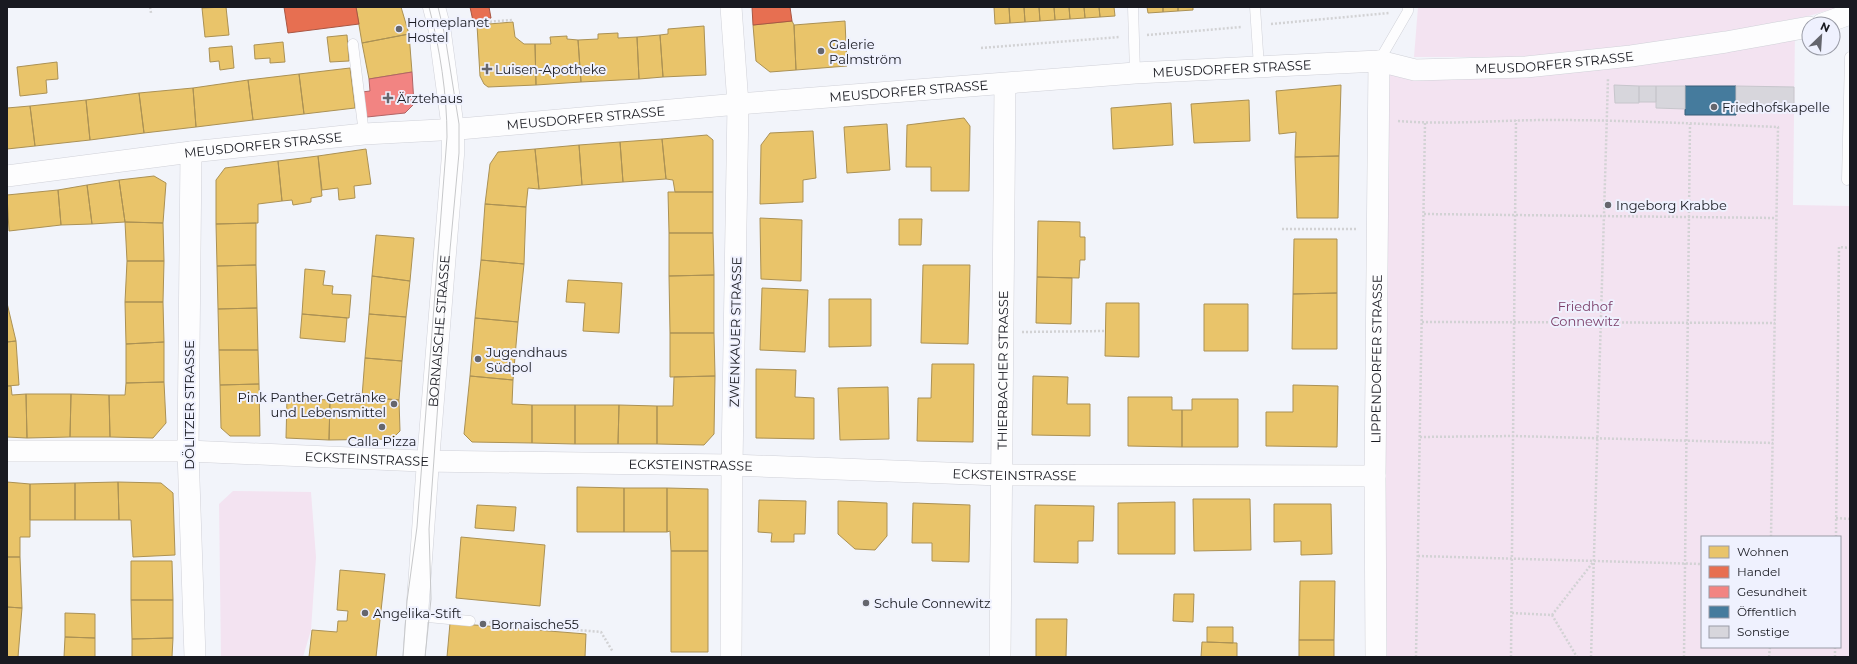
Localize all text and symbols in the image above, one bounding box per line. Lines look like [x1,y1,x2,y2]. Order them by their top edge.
place label: Homeplanet Hostel [407,14,489,45]
north arrow [1801,16,1841,56]
text: N [1818,19,1832,35]
marker: Homeplanet Hostel [394,24,404,34]
place label: Galerie Palmström [829,36,902,67]
marker: Galerie Palmström [816,46,826,56]
street label: MEUSDORFER STRASSE [1475,48,1634,76]
street label: MEUSDORFER STRASSE [1152,56,1312,80]
place label: Luisen-Apotheke [495,61,606,77]
marker: Luisen-Apotheke [482,64,492,74]
street label: MEUSDORFER STRASSE [829,77,989,105]
place label: Ärztehaus [397,90,463,106]
marker: Ärztehaus [382,92,394,104]
place label: Friedhofskapelle [1722,99,1830,115]
marker: Friedhofskapelle [1709,102,1719,112]
street label: MEUSDORFER STRASSE [506,103,666,133]
street label: MEUSDORFER STRASSE [183,128,343,161]
place label: Ingeborg Krabbe [1616,197,1727,213]
marker: Ingeborg Krabbe [1603,200,1613,210]
street label: BORNAISCHE STRASSE [424,254,453,408]
street label: ZWENKAUER STRASSE [726,257,744,407]
street label: LIPPENDORFER STRASSE [1367,274,1385,444]
street label: THIERBACHER STRASSE [994,290,1011,450]
park label: Friedhof Connewitz [1550,298,1620,329]
street label: DÖLITZER STRASSE [181,340,197,470]
place label: Jugendhaus Südpol [485,344,567,375]
marker: Jugendhaus Südpol [473,354,483,364]
place label: Pink Panther Getränke und Lebensmittel [237,389,386,420]
marker: Pink Panther Getränke und Lebensmittel [389,399,399,409]
marker: Calla Pizza [377,422,387,432]
place label: Calla Pizza [348,433,416,449]
street label: ECKSTEINSTRASSE [304,448,429,469]
street label: ECKSTEINSTRASSE [629,456,753,474]
street label: ECKSTEINSTRASSE [952,465,1077,483]
legend [1701,536,1841,648]
text: Wohnen [1737,544,1789,559]
text: Handel [1737,564,1781,579]
text: Gesundheit [1737,584,1807,599]
place label: Schule Connewitz [874,595,991,611]
marker: Schule Connewitz [861,598,871,608]
text: Öffentlich [1737,604,1797,619]
place label: Angelika-Stift [373,605,461,621]
marker: Angelika-Stift [360,608,370,618]
place label: Bornaische55 [491,616,579,632]
marker: Bornaische55 [478,619,488,629]
text: Sonstige [1737,624,1789,639]

